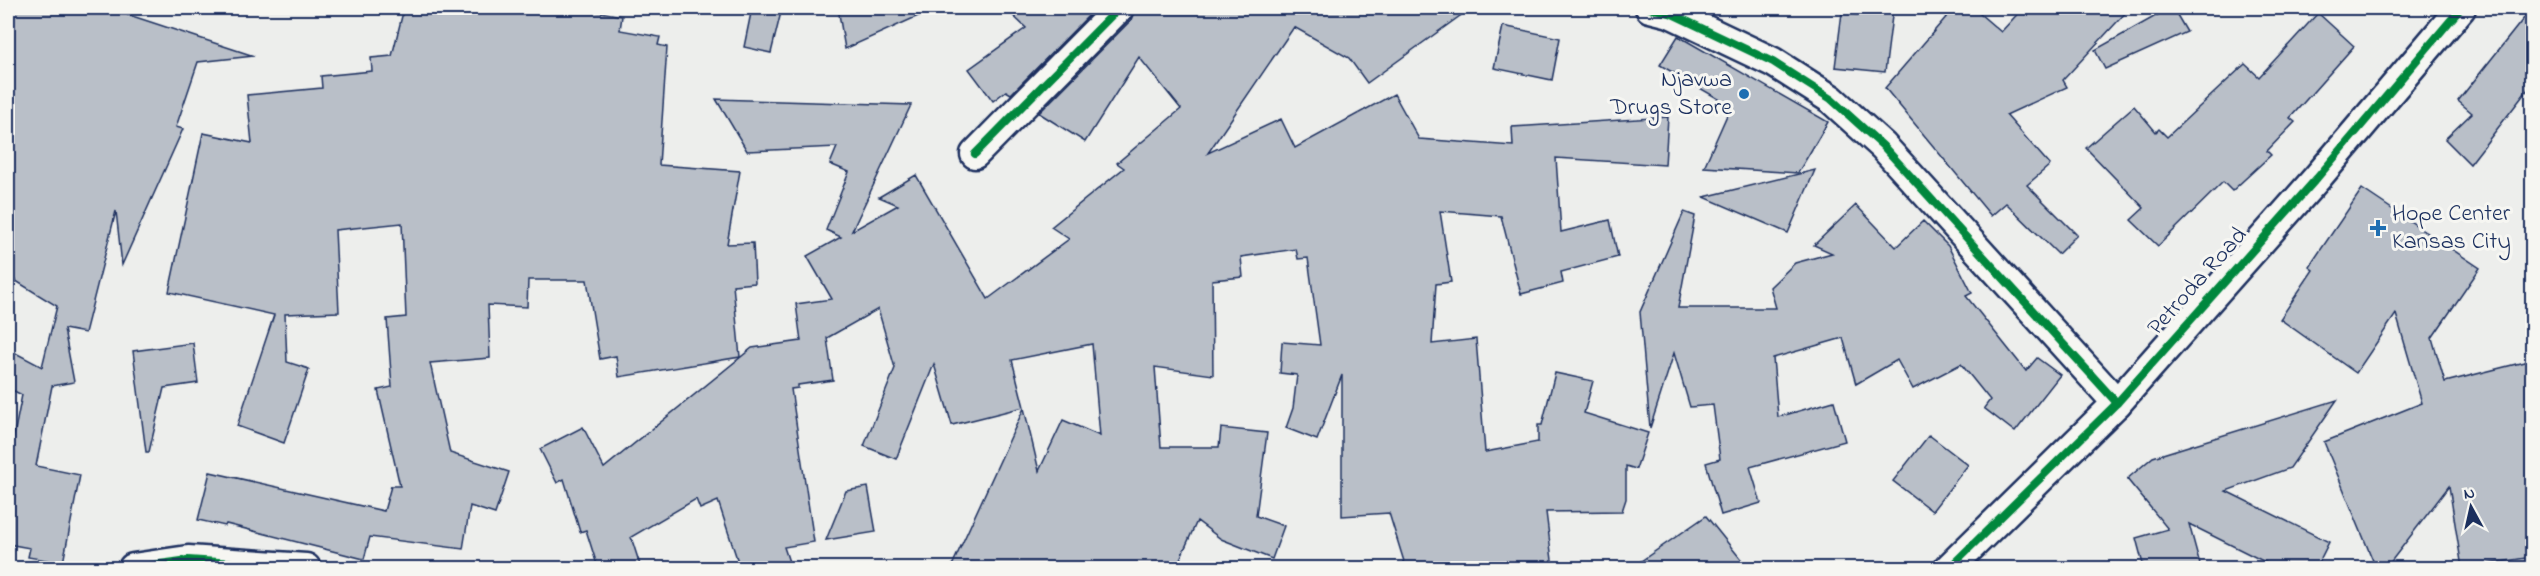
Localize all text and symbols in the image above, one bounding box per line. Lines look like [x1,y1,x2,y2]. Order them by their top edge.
place label: Njavwa Drugs Store [1609,63,1732,126]
marker: Njavwa Drugs Store [1737,87,1751,101]
place label: Hope Center Kansas City [2392,197,2511,261]
street label: Petroda Road [2140,219,2257,344]
marker: Hope Center Kansas City [2369,219,2387,237]
north arrow [2441,477,2501,537]
text: N [2462,481,2476,507]

